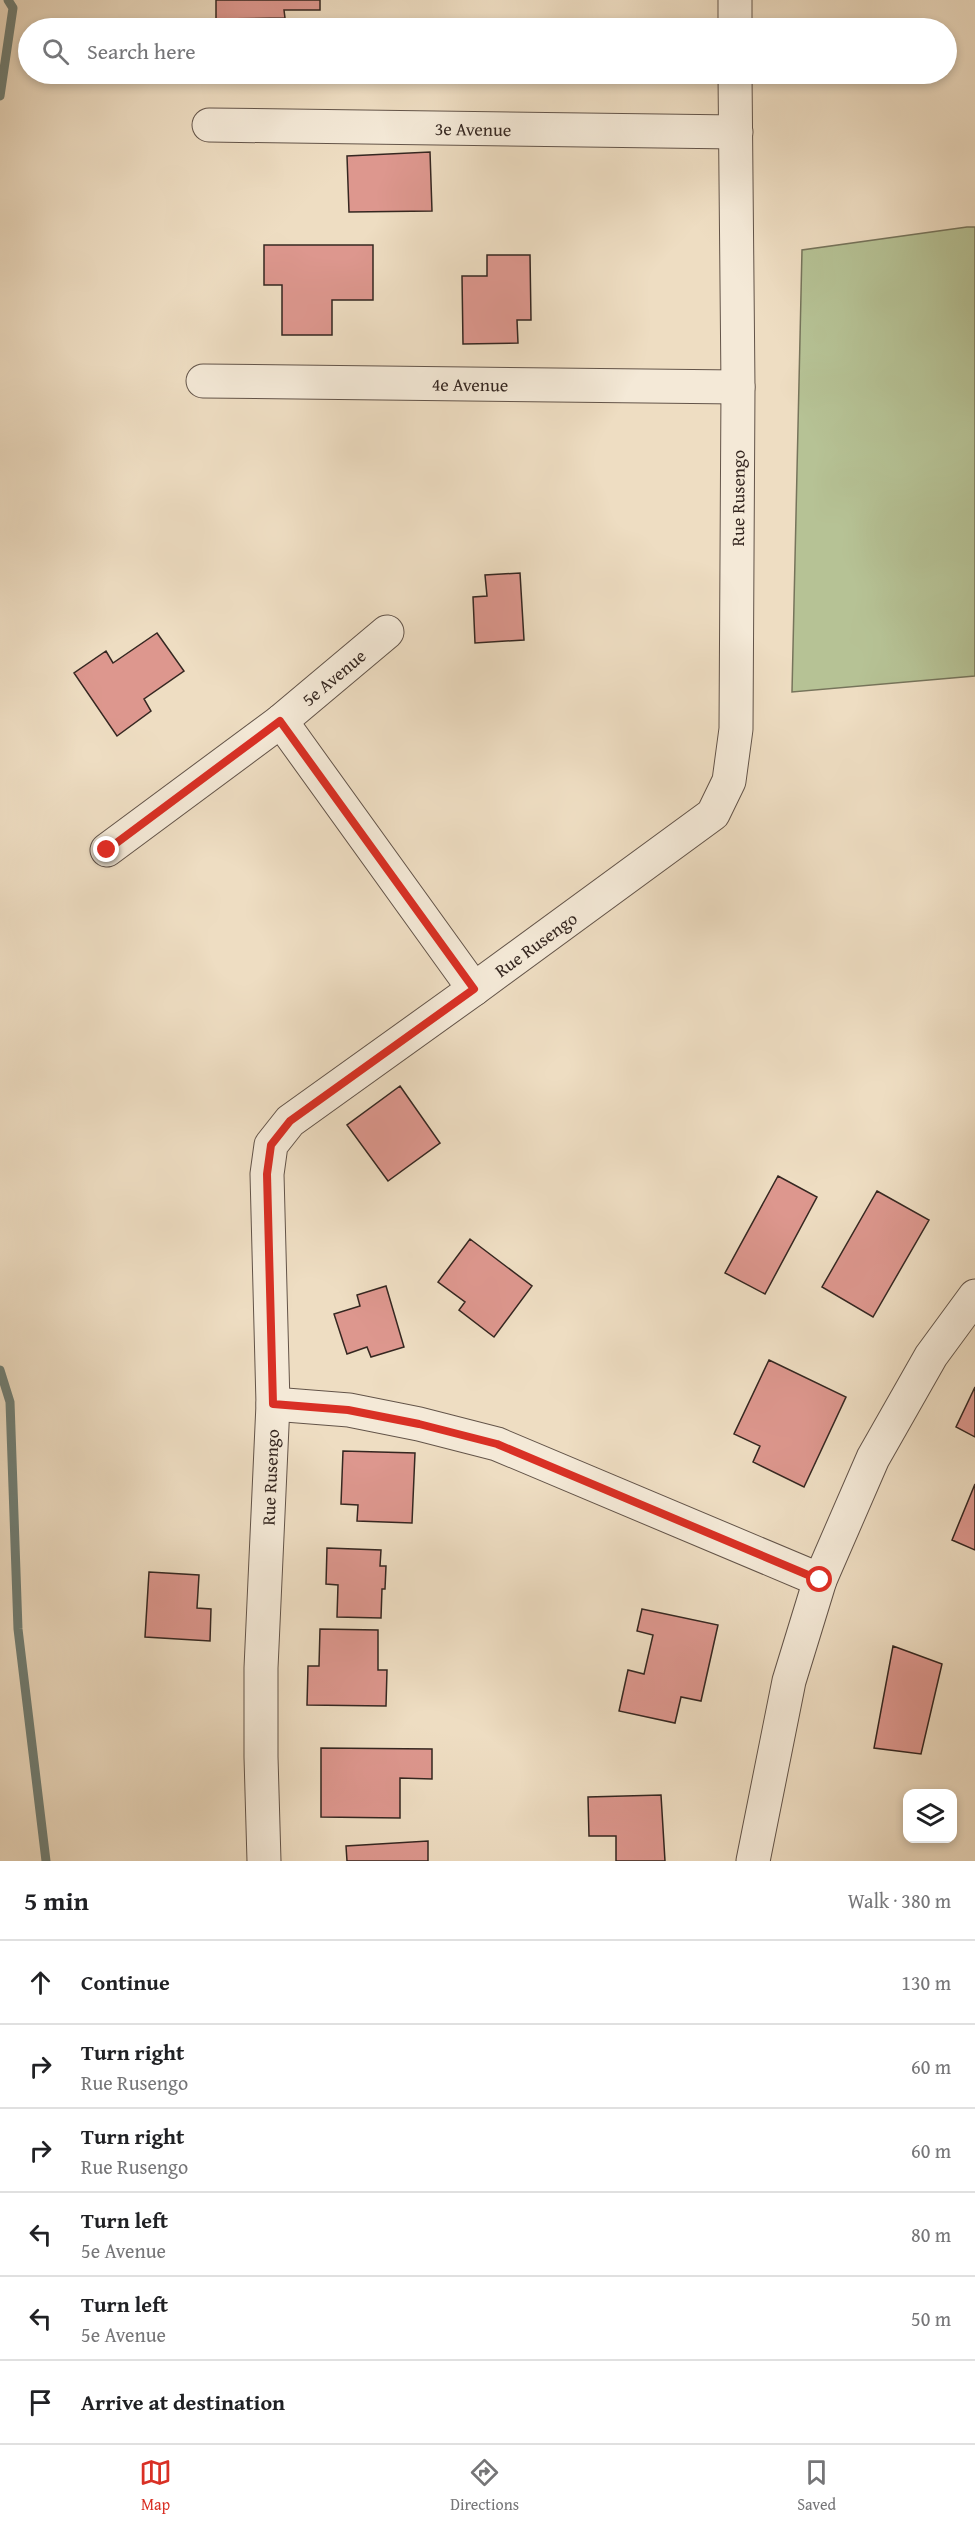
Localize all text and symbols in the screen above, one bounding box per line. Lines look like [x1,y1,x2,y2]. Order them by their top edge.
search box [18,18,957,84]
icon: search [39,35,72,68]
text: Search here [87,35,196,67]
street label: 3e Avenue [435,114,511,143]
street label: 4e Avenue [432,370,508,398]
street label: Rue Rusengo [724,450,751,546]
street label: 5e Avenue [295,642,371,712]
route end [93,836,119,862]
street label: Rue Rusengo [489,905,582,983]
street label: Rue Rusengo [254,1428,285,1526]
route start [806,1566,832,1592]
map controls [903,1789,957,1843]
button: layers [903,1789,957,1843]
text: 5 min [24,1881,89,1920]
text: Walk · 380 m [848,1886,951,1915]
icon: ahead [24,1966,57,1999]
text: Continue [81,1966,170,1998]
text: 130 m [901,1968,951,1997]
text: Turn right [81,2036,184,2068]
icon: right [24,2050,57,2083]
text: 60 m [911,2052,951,2081]
text: Rue Rusengo [81,2068,188,2097]
text: Turn right [81,2120,184,2152]
icon: right [24,2134,57,2167]
text: 60 m [911,2136,951,2165]
text: Rue Rusengo [81,2152,188,2181]
text: Turn left [81,2204,168,2236]
icon: left [24,2218,57,2251]
text: 80 m [911,2220,951,2249]
text: 5e Avenue [81,2236,166,2265]
text: Turn left [81,2288,168,2320]
icon: left [24,2302,57,2335]
text: 50 m [911,2304,951,2333]
text: 5e Avenue [81,2320,166,2349]
icon: arrive [24,2386,57,2419]
text: Arrive at destination [81,2386,285,2418]
tab: Map [139,2456,172,2516]
tab: Directions [450,2456,519,2516]
tab: Saved [797,2456,836,2516]

